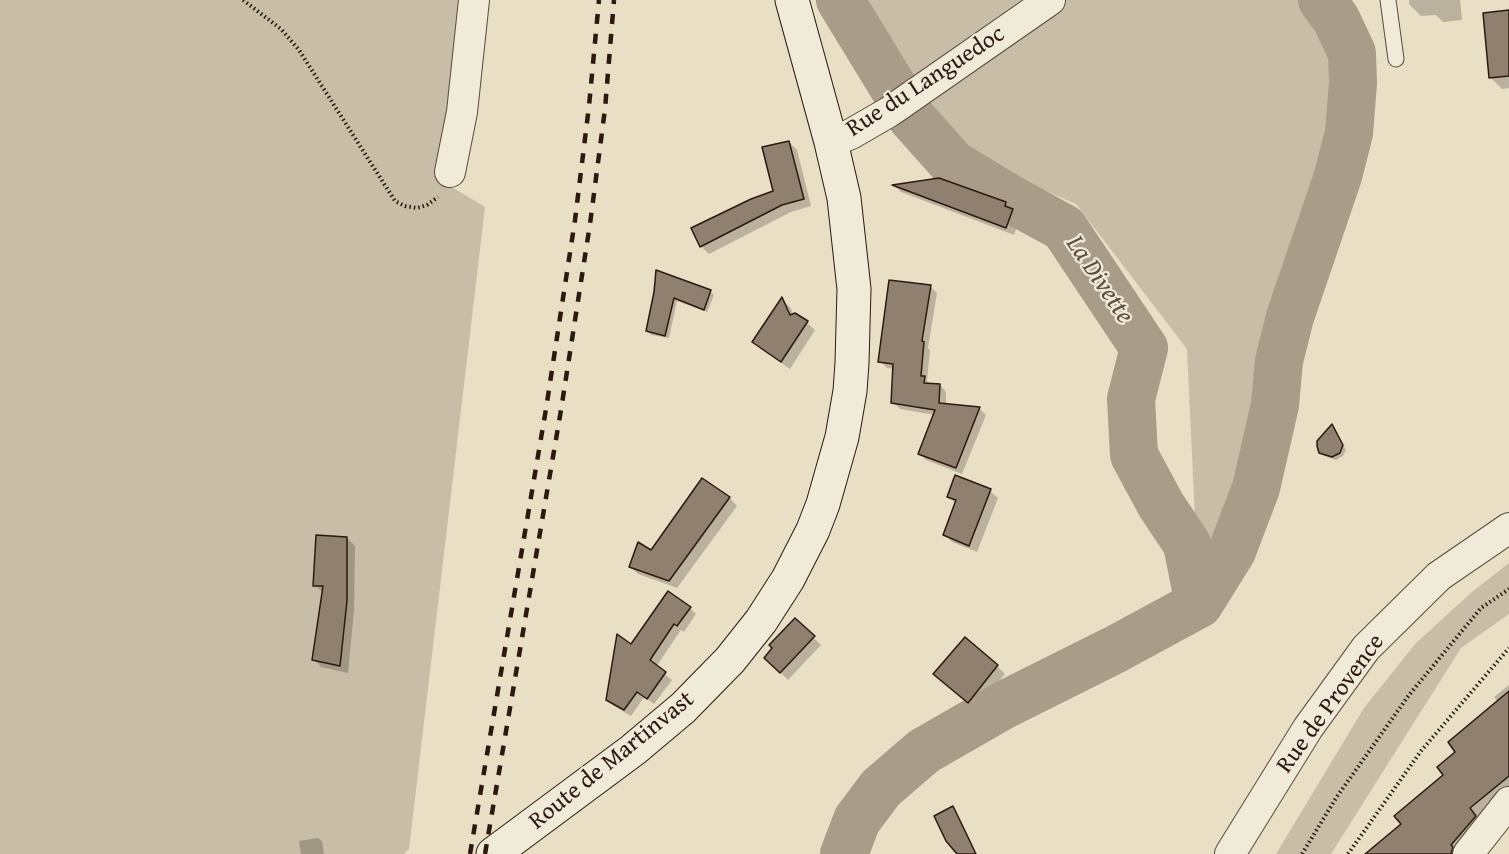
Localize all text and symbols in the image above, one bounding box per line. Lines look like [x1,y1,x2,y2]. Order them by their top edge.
street label: Rue du Languedoc [841,20,1011,144]
water label: La Divette [1058,230,1140,330]
street label: Rue de Provence [1271,629,1391,779]
street label: Route de Martinvast [524,686,700,836]

